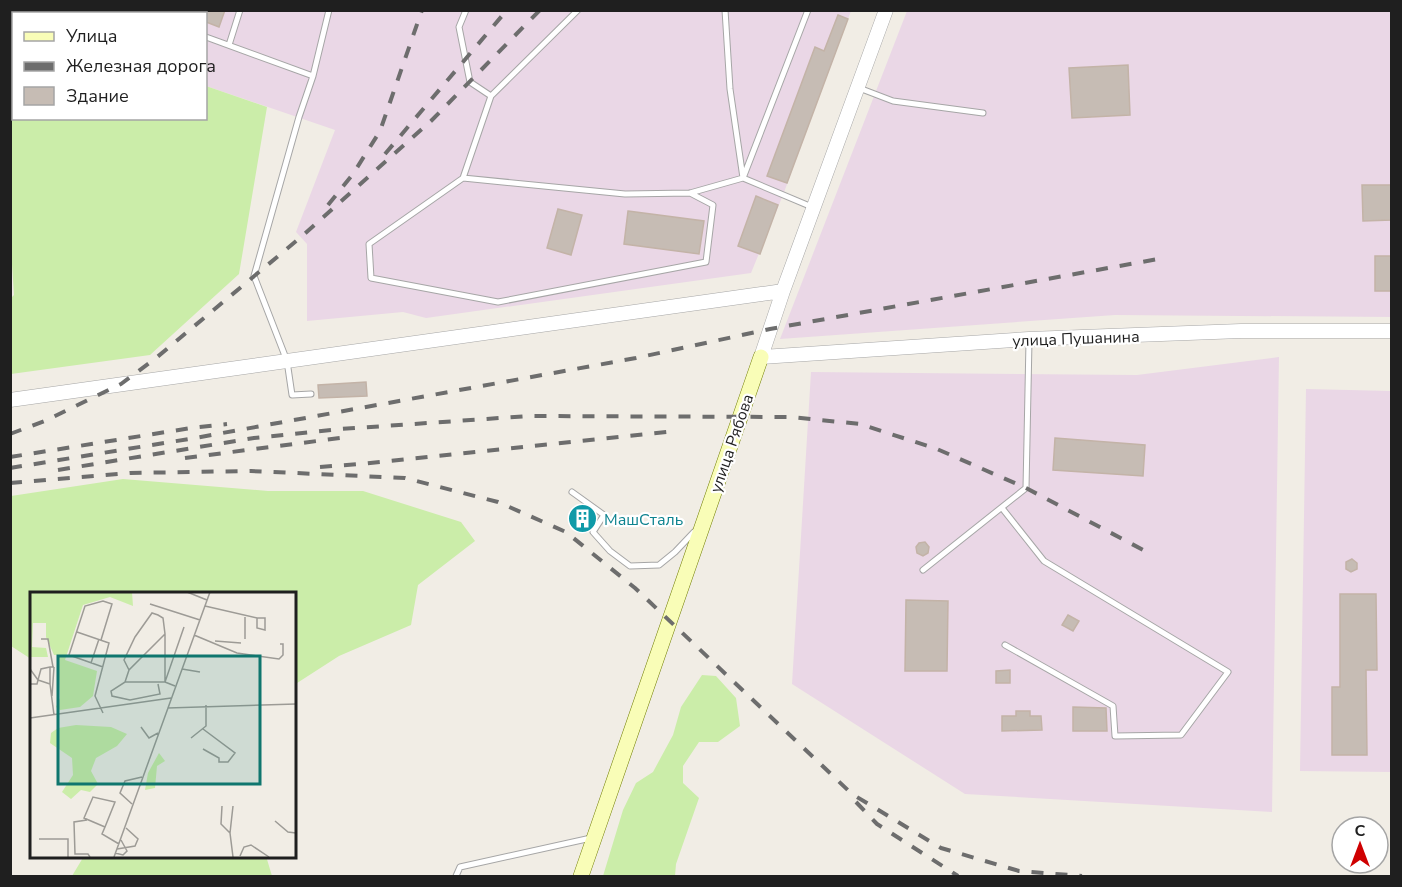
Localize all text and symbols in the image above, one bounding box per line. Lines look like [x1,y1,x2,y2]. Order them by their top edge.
legend [12,12,207,120]
text: Улица [65,24,117,48]
text: Железная дорога [66,54,216,78]
text: Здание [66,84,129,108]
street label: улица Пушанина [1012,326,1140,352]
street label: улица Рябова [705,391,759,496]
building icon: МашСталь [567,503,599,535]
place label: МашСталь [604,509,683,531]
inset map [30,592,296,857]
north arrow [1330,815,1390,875]
text: С [1355,820,1366,842]

